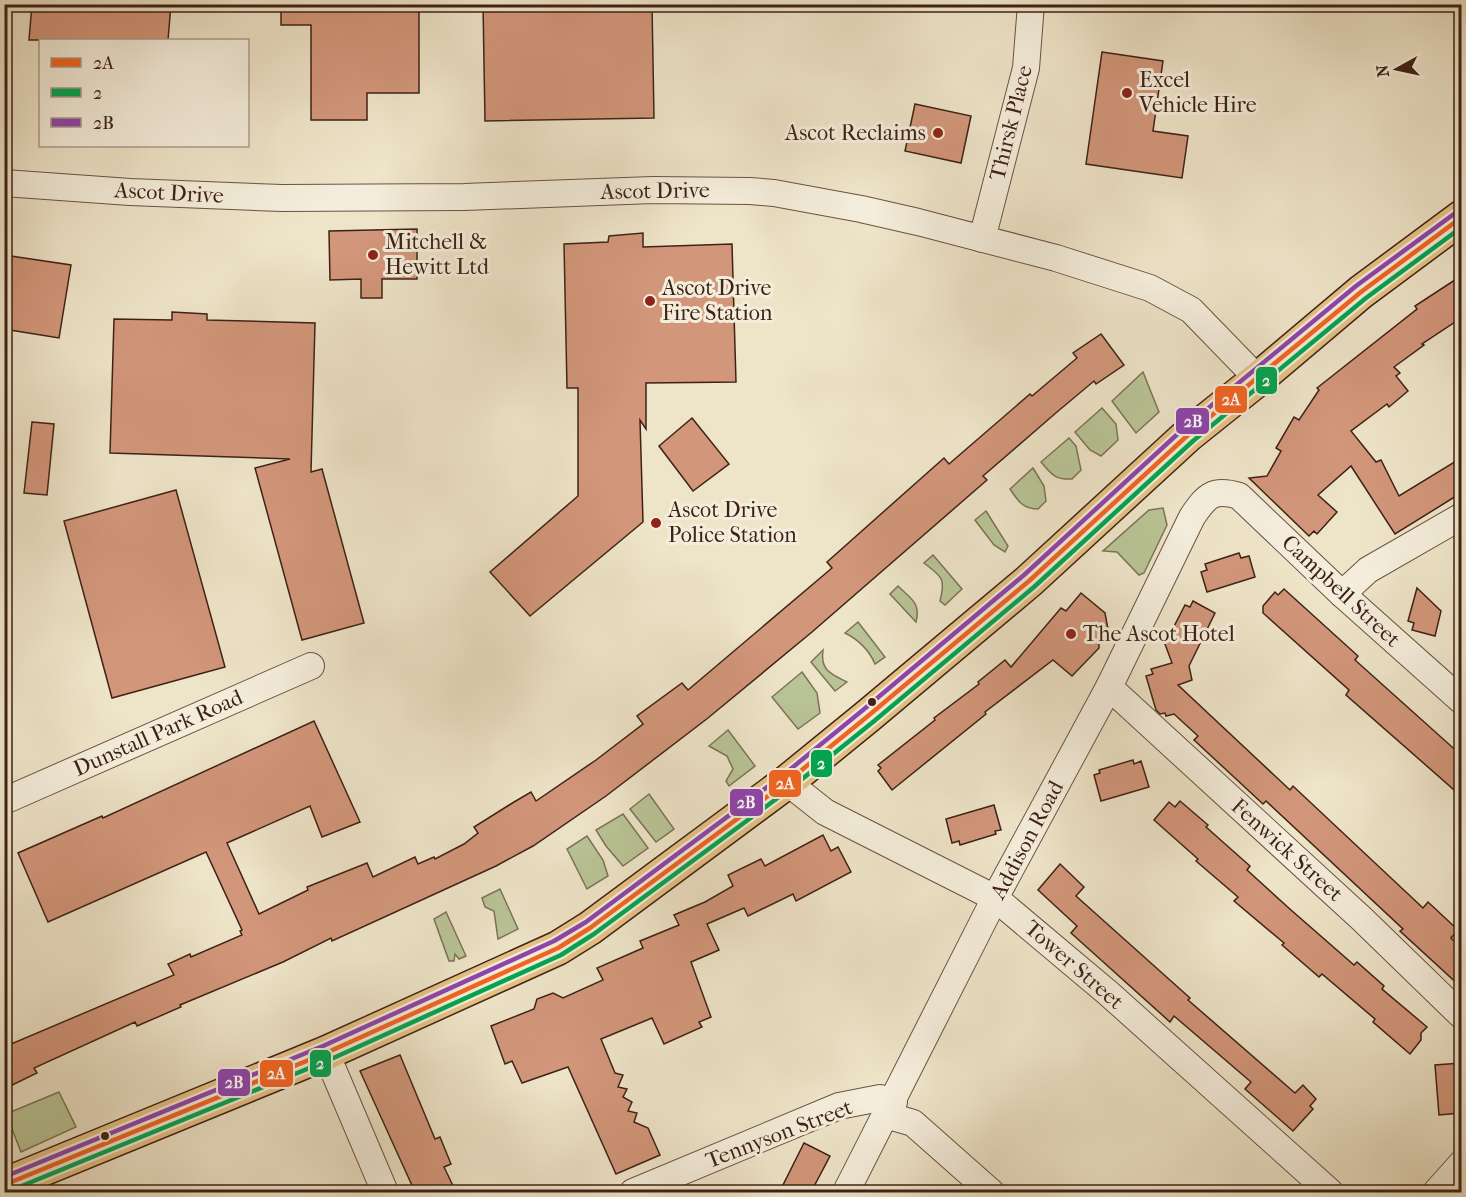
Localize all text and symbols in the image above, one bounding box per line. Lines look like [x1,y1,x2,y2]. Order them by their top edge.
legend [39,39,249,147]
north arrow [1367,39,1427,99]
text: 2A [93,53,114,74]
street label: Thirsk Place [984,63,1038,183]
text: N [1372,63,1393,78]
place label: Excel Vehicle Hire [1138,67,1257,118]
text: 2 [93,83,102,104]
marker: Excel Vehicle Hire [1120,86,1134,100]
text: 2B [93,113,114,134]
place label: Ascot Reclaims [784,120,926,146]
marker: Ascot Reclaims [931,126,945,140]
street label: Ascot Drive [113,177,224,209]
street label: Ascot Drive [599,177,710,205]
place label: Mitchell & Hewitt Ltd [385,229,490,280]
marker: Mitchell & Hewitt Ltd [366,248,380,262]
place label: Ascot Drive Fire Station [661,275,773,326]
marker: Ascot Drive Fire Station [643,294,657,308]
line badge: 2 [1255,366,1278,395]
text: 2 [1262,371,1270,390]
line badge: 2A [1214,385,1248,414]
text: 2A [1222,390,1241,409]
line badge: 2B [1175,407,1210,435]
text: 2B [1184,412,1202,431]
place label: Ascot Drive Police Station [667,497,797,548]
marker: Ascot Drive Police Station [649,516,663,530]
street label: Campbell Street [1276,530,1406,653]
place label: The Ascot Hotel [1083,621,1235,647]
marker: The Ascot Hotel [1064,627,1078,641]
street label: Dunstall Park Road [69,684,248,782]
unlabelled marker [866,696,878,708]
line badge: 2 [810,749,833,778]
text: 2 [817,754,825,773]
line badge: 2A [768,769,802,798]
text: 2A [776,774,795,793]
street label: Addison Road [984,775,1070,905]
line badge: 2B [729,788,764,817]
text: 2B [737,793,755,812]
street label: Fenwick Street [1226,793,1348,907]
street label: Tower Street [1019,915,1129,1015]
line badge: 2 [309,1049,332,1078]
text: 2 [316,1054,324,1073]
line badge: 2A [259,1059,294,1088]
text: 2A [267,1064,286,1083]
line badge: 2B [217,1068,251,1097]
text: 2B [225,1073,243,1092]
street label: Tennyson Street [702,1094,856,1174]
unlabelled marker [99,1130,111,1142]

